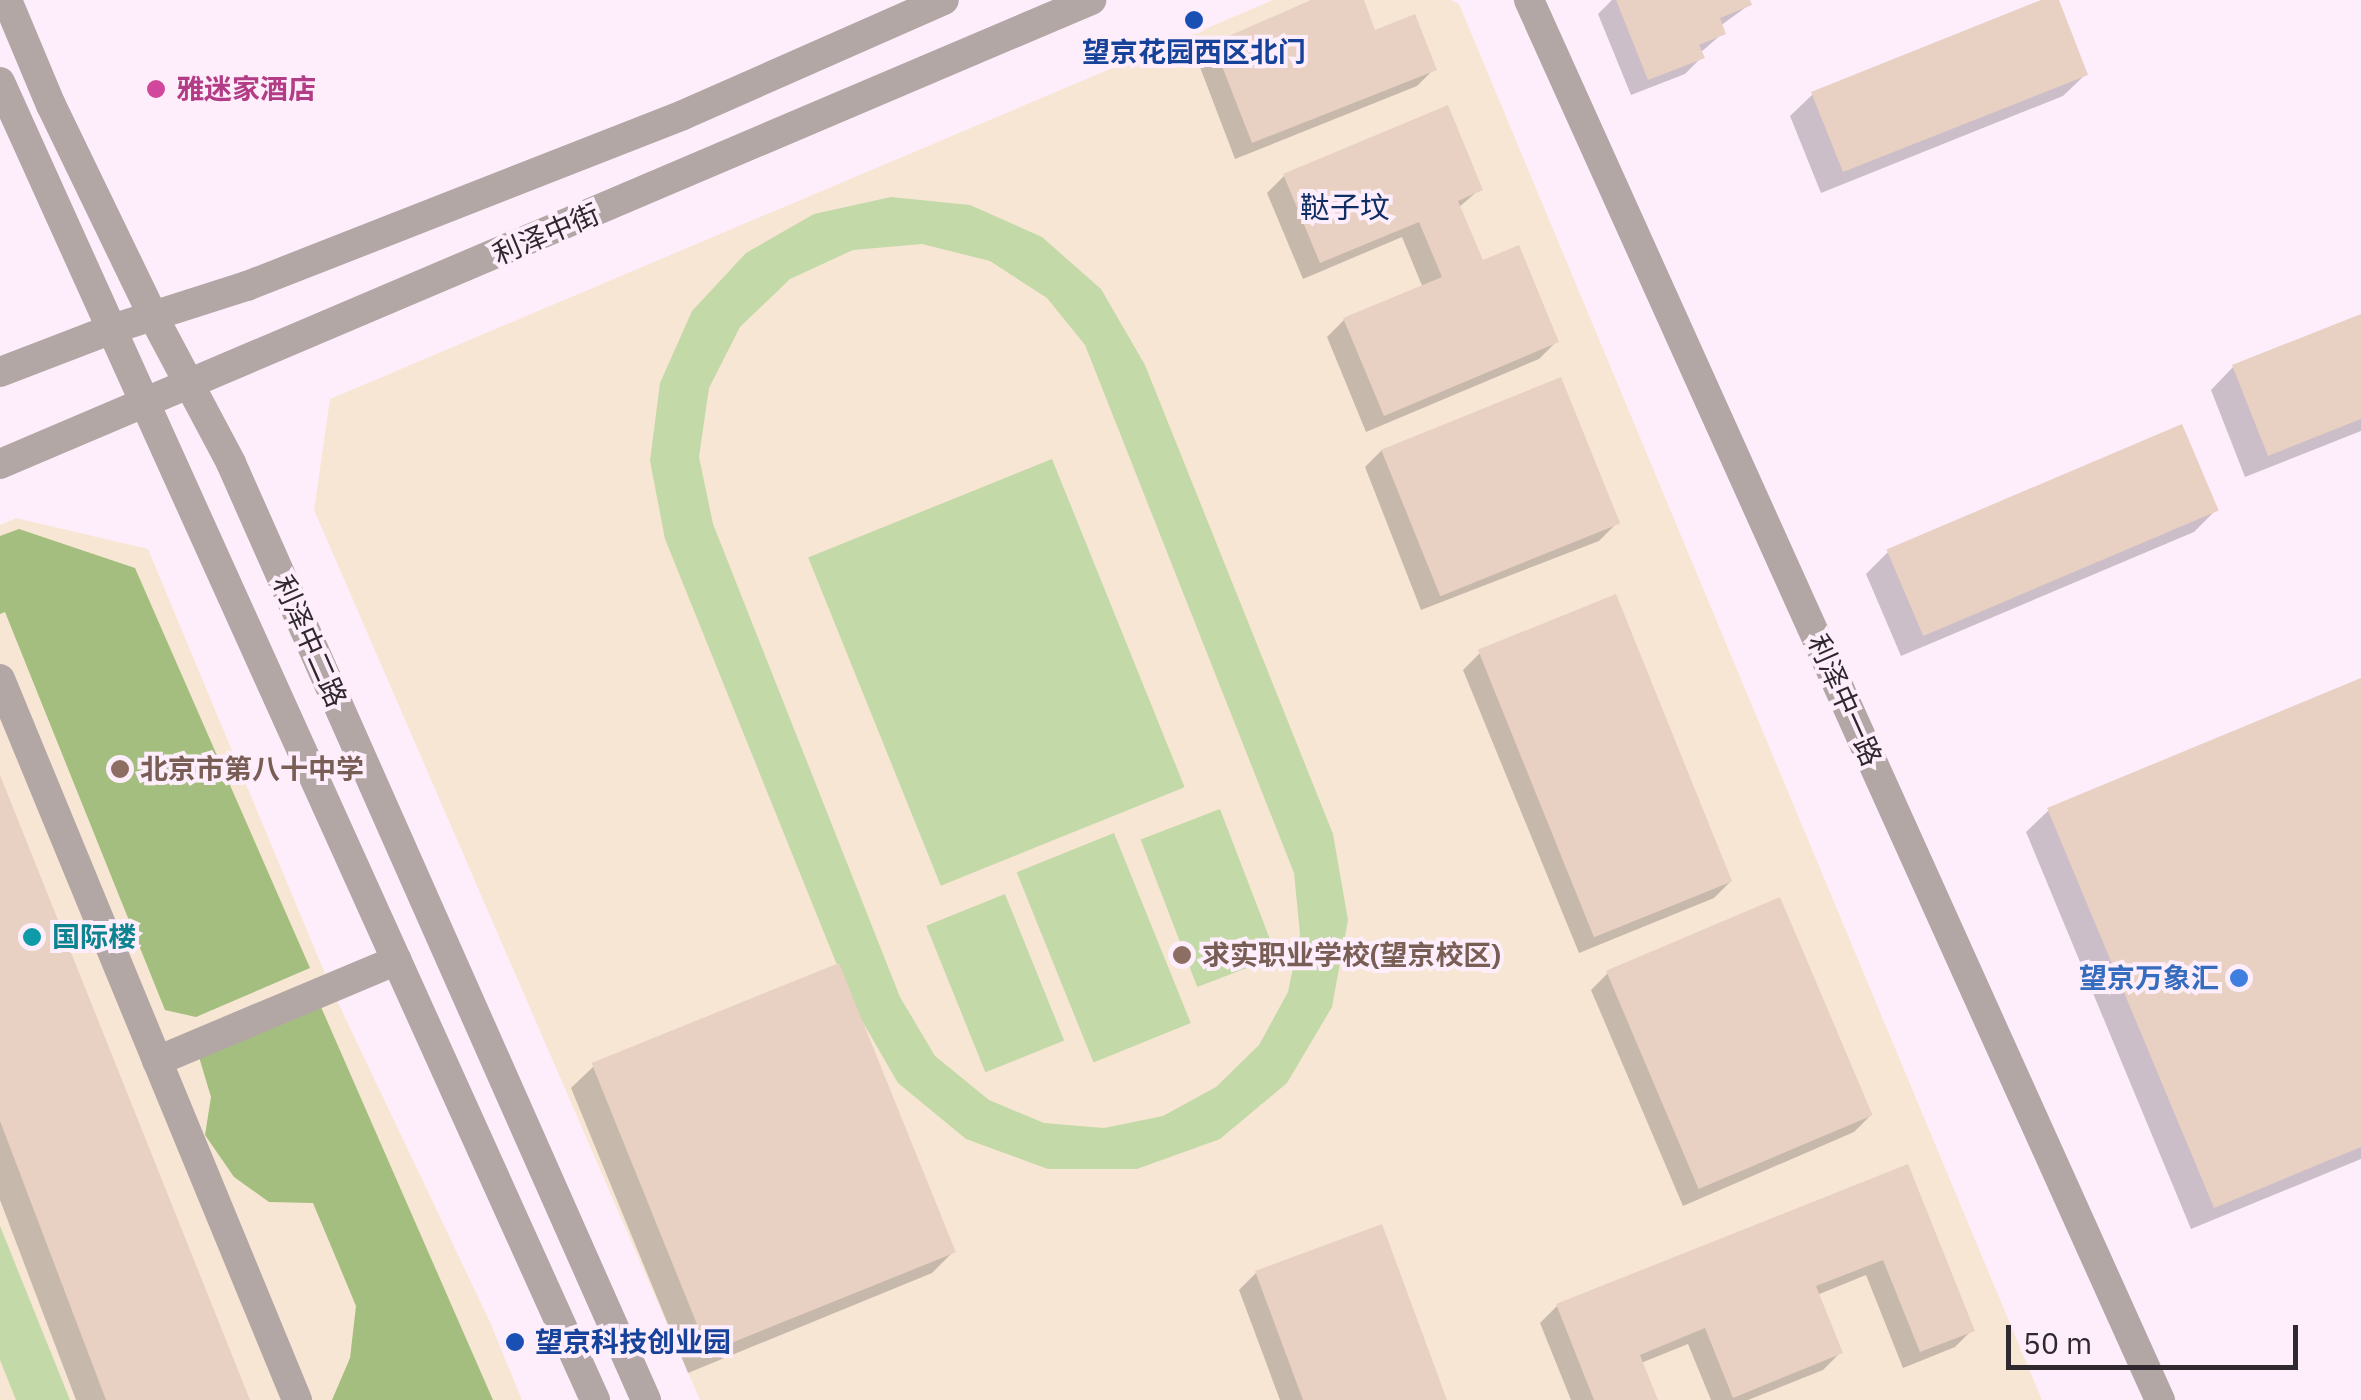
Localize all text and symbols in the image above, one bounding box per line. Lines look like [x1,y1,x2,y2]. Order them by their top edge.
marker: 望京花园西区北门 [1183,9,1205,31]
place label: 望京花园西区北门 [1082,35,1306,69]
place label: 雅迷家酒店 [176,72,316,106]
marker: 雅迷家酒店 [145,78,167,100]
district label: 鞑子坟 [1300,189,1390,225]
street label: 利泽中街 [488,197,604,271]
street label: 利泽中二路 [266,570,354,712]
street label: 利泽中一路 [1801,629,1889,771]
place label: 北京市第八十中学 [140,752,364,786]
marker: 北京市第八十中学 [109,758,131,780]
place label: 国际楼 [52,920,136,954]
marker: 国际楼 [21,926,43,948]
place label: 求实职业学校(望京校区) [1202,938,1501,972]
marker: 求实职业学校(望京校区) [1171,944,1193,966]
place label: 望京万象汇 [2079,961,2219,995]
marker: 望京万象汇 [2228,967,2250,989]
scale bar [2011,1305,2304,1367]
text: 50 m [2023,1323,2092,1362]
place label: 望京科技创业园 [535,1325,731,1359]
marker: 望京科技创业园 [504,1331,526,1353]

